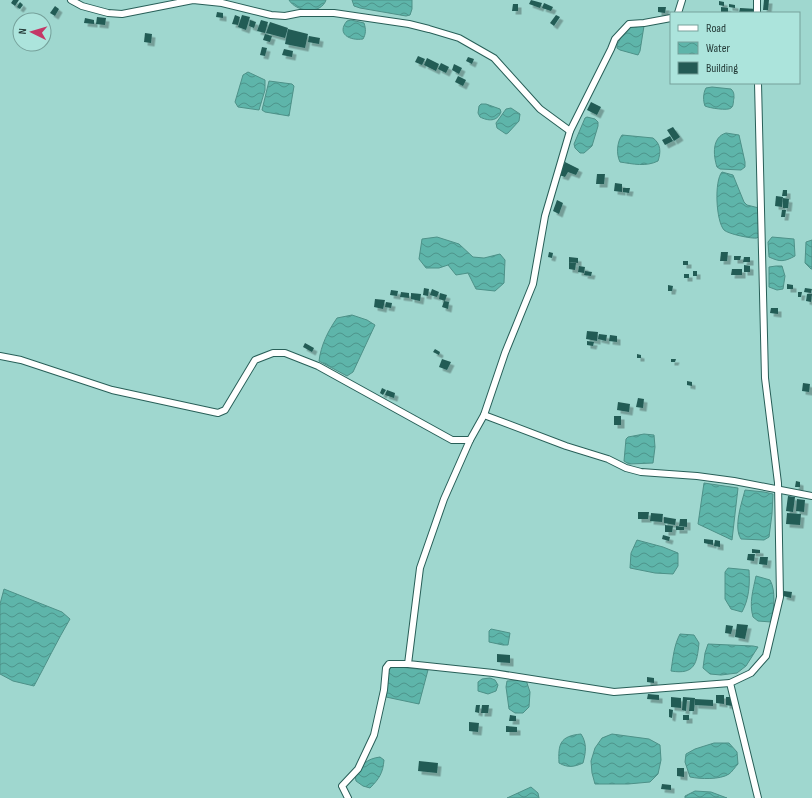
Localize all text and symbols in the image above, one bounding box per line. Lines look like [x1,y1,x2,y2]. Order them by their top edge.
north arrow [12,12,52,52]
legend [670,12,800,84]
text: Road [706,21,726,36]
text: N [16,28,29,35]
text: Water [706,41,730,56]
text: Building [706,61,738,76]

